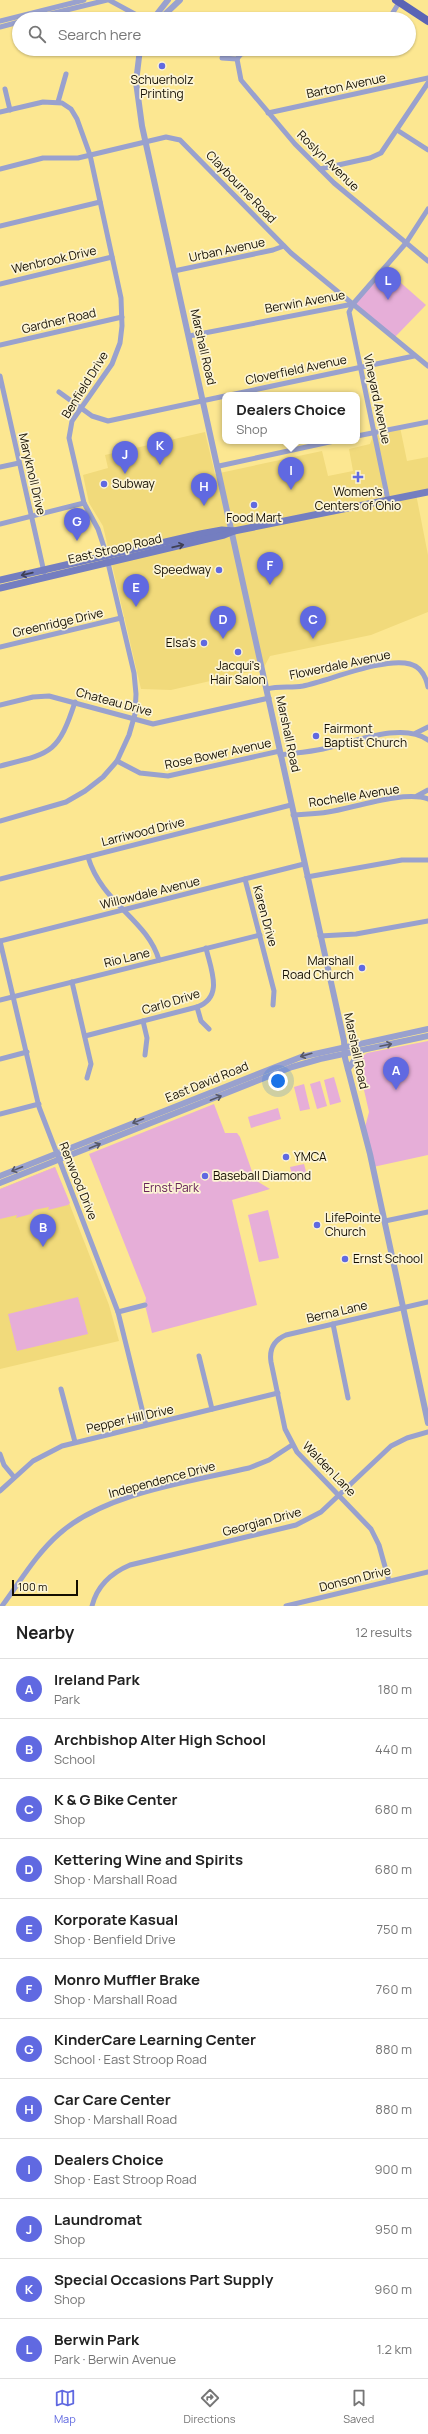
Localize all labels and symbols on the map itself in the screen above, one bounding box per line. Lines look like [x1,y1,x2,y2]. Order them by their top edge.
marker: Schuerholz Printing [157,61,167,71]
street label: Barton Avenue [305,69,387,102]
place label: Schuerholz Printing [130,71,194,102]
street label: Roslyn Avenue [293,127,363,195]
street label: Claybourne Road [202,147,280,227]
street label: Urban Avenue [187,233,266,266]
street label: Wenbrook Drive [10,242,98,278]
pin: L [375,267,401,300]
street label: Berwin Avenue [263,286,346,317]
street label: Gardner Road [20,304,98,337]
street label: Marshall Road [187,307,220,387]
street label: Benfield Drive [57,348,112,421]
street label: Cloverfield Avenue [244,350,348,389]
street label: Vineyard Avenue [360,352,395,445]
street label: Maryknoll Drive [15,431,50,516]
pin: K [147,432,173,465]
pin: J [112,441,138,474]
pin: I [278,457,304,490]
marker: Women's Centers of Ohio [352,471,364,483]
pin: H [191,473,217,506]
place label: Subway [112,475,156,492]
marker: Subway [99,479,109,489]
place label: Women's Centers of Ohio [315,483,401,514]
marker: Food Mart [249,500,259,510]
pin: G [64,508,90,541]
place label: Food Mart [226,509,282,526]
street label: East Stroop Road [66,529,163,568]
one-way arrow [172,541,185,549]
pin: F [257,552,283,585]
place label: Speedway [154,561,212,578]
marker: Speedway [214,565,224,575]
one-way arrow [21,571,34,578]
pin: E [123,574,149,607]
street label: Greenridge Drive [11,604,105,641]
pin: D [210,606,236,639]
pin: C [300,606,326,639]
place label: Elsa's [166,634,196,651]
marker: Elsa's [199,638,209,648]
street label: Flowerdale Avenue [288,645,392,684]
marker: Jacqui's Hair Salon [233,647,243,657]
place label: Jacqui's Hair Salon [210,657,266,688]
street label: Chateau Drive [74,683,154,720]
street label: Marshall Road [272,694,305,774]
place label: Fairmont Baptist Church [324,720,407,751]
marker: Fairmont Baptist Church [311,731,321,741]
street label: Rose Bower Avenue [163,734,273,773]
street label: Rochelle Avenue [307,780,400,811]
street label: Larriwood Drive [100,813,186,850]
street label: Willowdale Avenue [98,872,202,913]
street label: Karen Drive [249,884,282,948]
street label: Rio Lane [102,944,152,971]
place label: Marshall Road Church [282,952,354,983]
marker: Marshall Road Church [357,963,367,973]
street label: Carlo Drive [140,985,202,1018]
street label: Marshall Road [340,1011,373,1091]
one-way arrow [379,1041,392,1049]
one-way arrow [300,1052,313,1059]
street label: East David Road [163,1057,251,1106]
pin: A [383,1057,409,1090]
your location [268,1071,288,1091]
one-way arrow [209,1093,221,1101]
one-way arrow [132,1118,144,1126]
street label: Renwood Drive [55,1139,102,1222]
one-way arrow [88,1141,100,1149]
place label: YMCA [294,1148,327,1165]
marker: YMCA [281,1152,291,1162]
one-way arrow [11,1166,23,1174]
place label: Baseball Diamond [213,1167,311,1184]
marker: Baseball Diamond [200,1171,210,1181]
park label: Ernst Park [143,1179,200,1196]
place label: LifePointe Church [325,1209,381,1240]
pin: B [30,1214,56,1247]
marker: LifePointe Church [312,1220,322,1230]
place label: Ernst School [353,1250,423,1267]
marker: Ernst School [340,1254,350,1264]
street label: Berna Lane [305,1296,369,1327]
street label: Pepper Hill Drive [85,1400,175,1437]
street label: Walden Lane [299,1437,360,1500]
street label: Independence Drive [107,1457,217,1502]
street label: Georgian Drive [221,1503,303,1540]
street label: Donson Drive [317,1561,392,1596]
scale bar [12,1578,78,1597]

